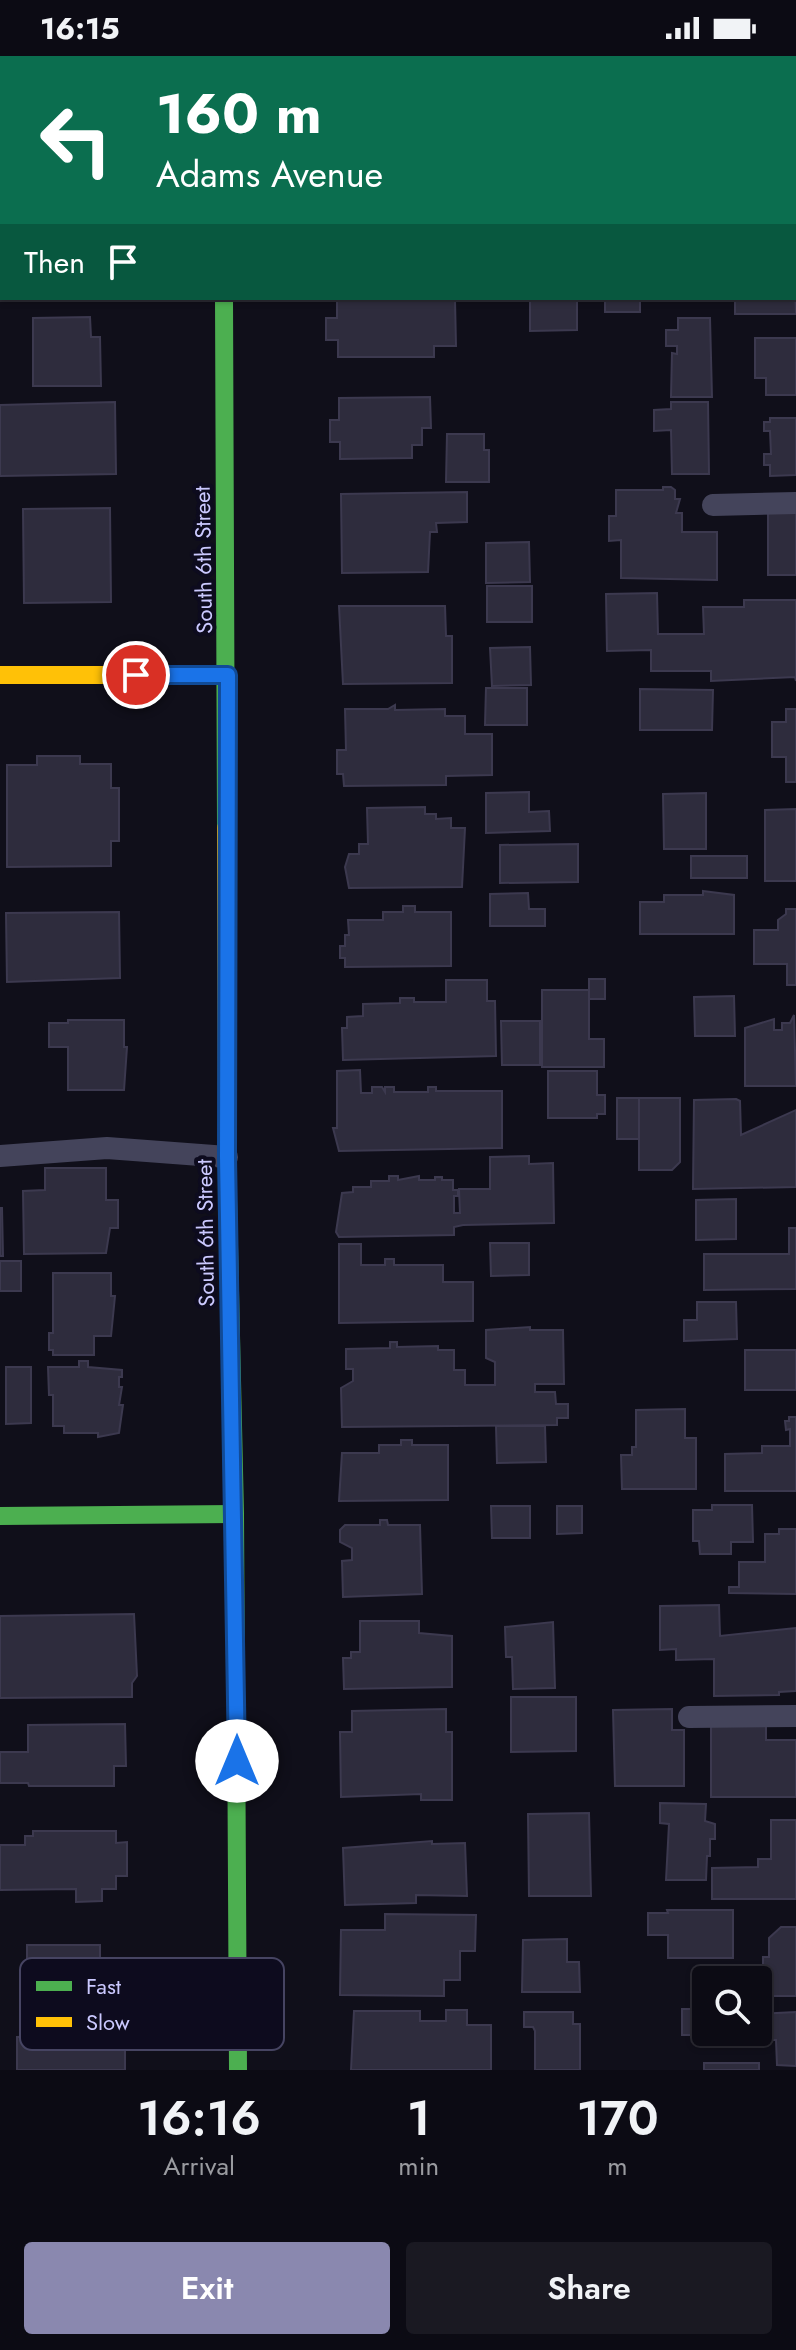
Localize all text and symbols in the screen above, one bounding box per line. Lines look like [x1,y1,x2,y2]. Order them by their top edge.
text: 16:15 [40,7,120,50]
text: 160 m [156,73,322,154]
icon: left [24,88,128,192]
text: Adams Avenue [156,148,383,200]
icon: arrive [101,240,145,284]
text: Then [24,241,85,284]
street label: South 6th Street [186,485,220,634]
pin [102,641,170,709]
icon: arrive [114,653,158,697]
street label: South 6th Street [188,1158,222,1307]
position arrow [195,1719,279,1803]
legend [20,1958,284,2050]
map controls [692,1966,772,2046]
button: search [692,1966,772,2046]
text: Fast [86,1970,122,2002]
text: Slow [86,2006,130,2038]
text: 16:16 [137,2084,261,2153]
text: 1 [407,2084,431,2153]
text: 170 [576,2084,659,2153]
text: Arrival [163,2147,235,2185]
text: min [398,2147,439,2185]
text: m [607,2147,628,2185]
button: Exit [24,2242,390,2334]
button: Share [406,2242,772,2334]

